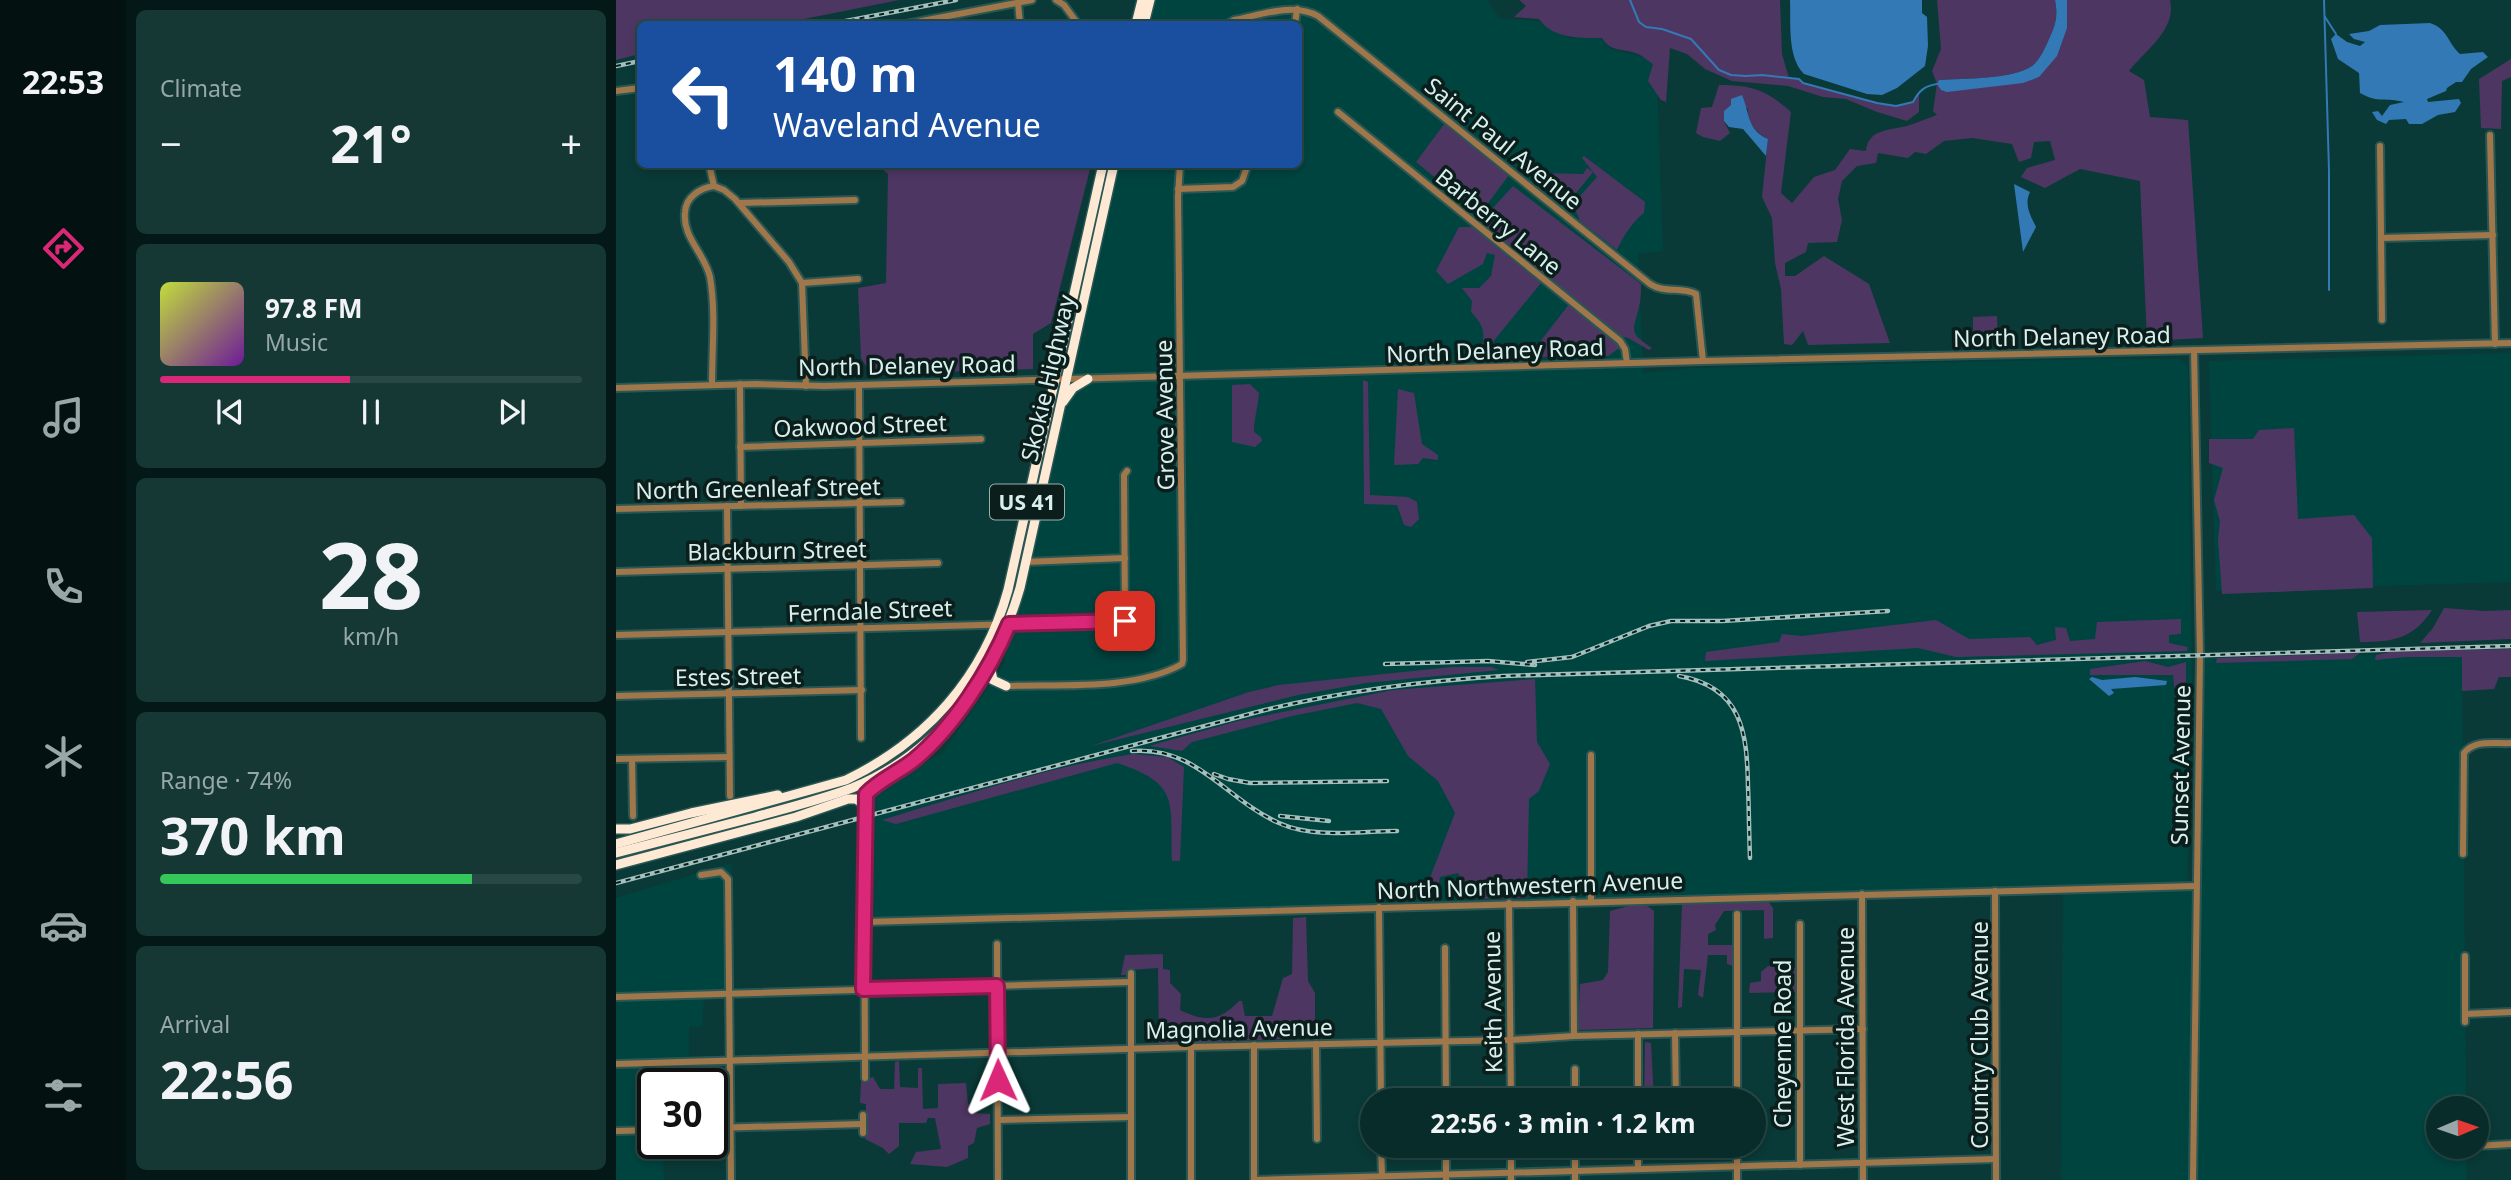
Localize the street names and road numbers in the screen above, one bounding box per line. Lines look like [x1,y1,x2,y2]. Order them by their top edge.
street label: Saint Paul Avenue [1419,70,1589,216]
street label: Barberry Lane [1429,160,1569,282]
street label: Skokie Highway [1012,291,1082,464]
street label: North Delaney Road [1953,318,2171,354]
street label: North Delaney Road [1386,330,1604,370]
street label: Grove Avenue [1147,339,1181,491]
street label: North Delaney Road [798,347,1016,383]
street label: Oakwood Street [773,406,947,444]
street label: North Greenleaf Street [635,470,881,506]
road number: US 41 [990,484,1064,520]
street label: Blackburn Street [687,532,867,568]
street label: Ferndale Street [787,591,953,629]
street label: Estes Street [675,659,801,693]
street label: Sunset Avenue [2163,685,2197,845]
street label: North Northwestern Avenue [1376,864,1684,906]
street label: Country Club Avenue [1963,921,1995,1149]
street label: West Florida Avenue [1829,927,1861,1147]
street label: Keith Avenue [1475,931,1509,1073]
street label: Cheyenne Road [1766,960,1798,1128]
street label: Magnolia Avenue [1145,1010,1333,1046]

